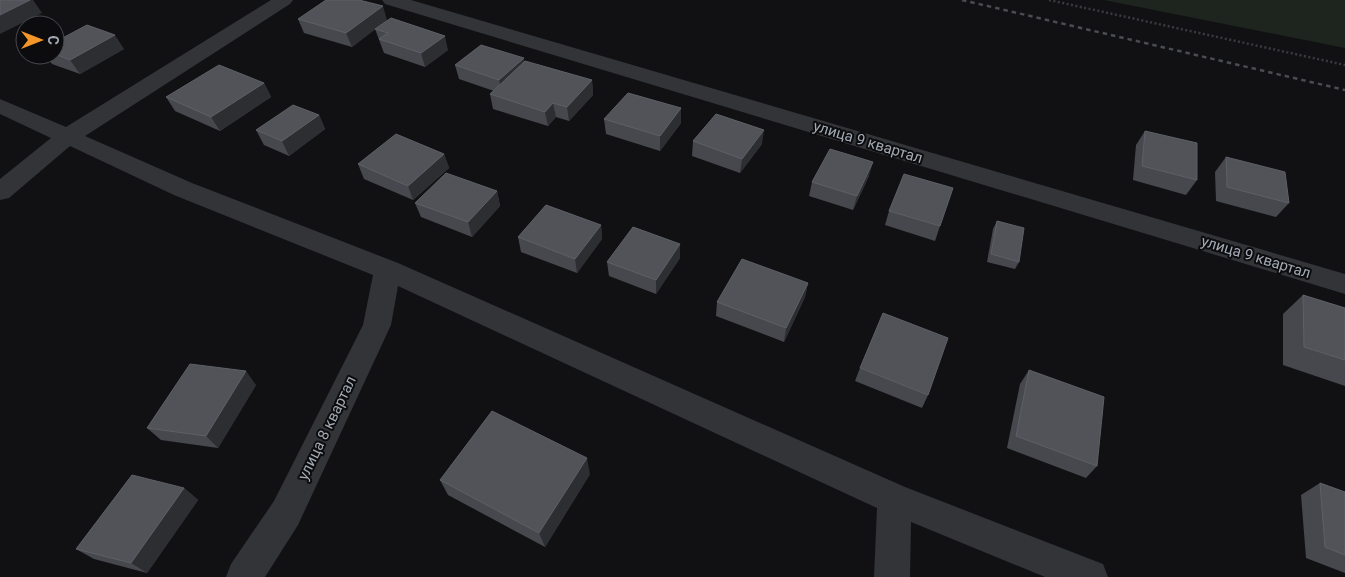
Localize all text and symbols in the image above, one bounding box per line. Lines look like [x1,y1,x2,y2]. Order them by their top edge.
north arrow [15,15,65,65]
text: С [45,35,61,45]
street label: улица 9 квартал [811,117,925,167]
street label: улица 9 квартал [1199,232,1313,282]
street label: улица 8 квартал [294,373,360,483]

